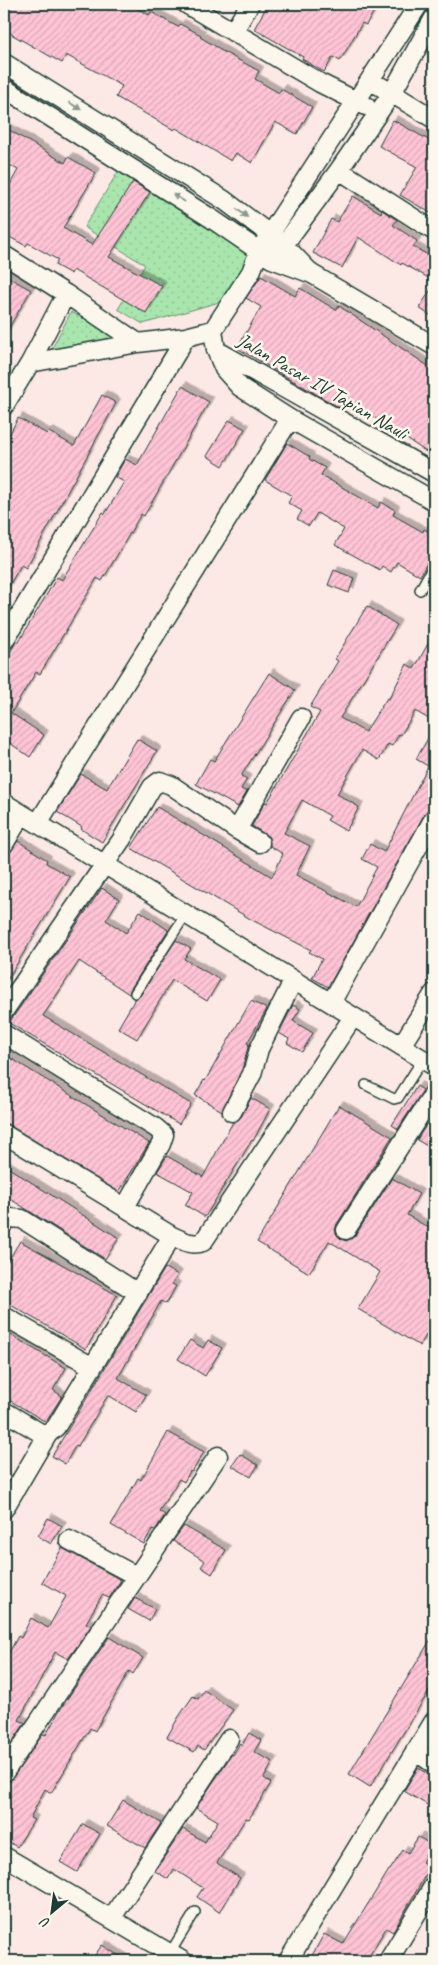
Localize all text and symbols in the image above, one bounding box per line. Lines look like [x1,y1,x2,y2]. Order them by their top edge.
one-way arrow [69,102,82,111]
one-way arrow [172,193,185,203]
one-way arrow [235,208,249,218]
street label: Jalan Pasar IV Tapian Nauli [232,327,414,446]
north arrow [28,1888,78,1938]
text: U [36,1912,53,1932]

